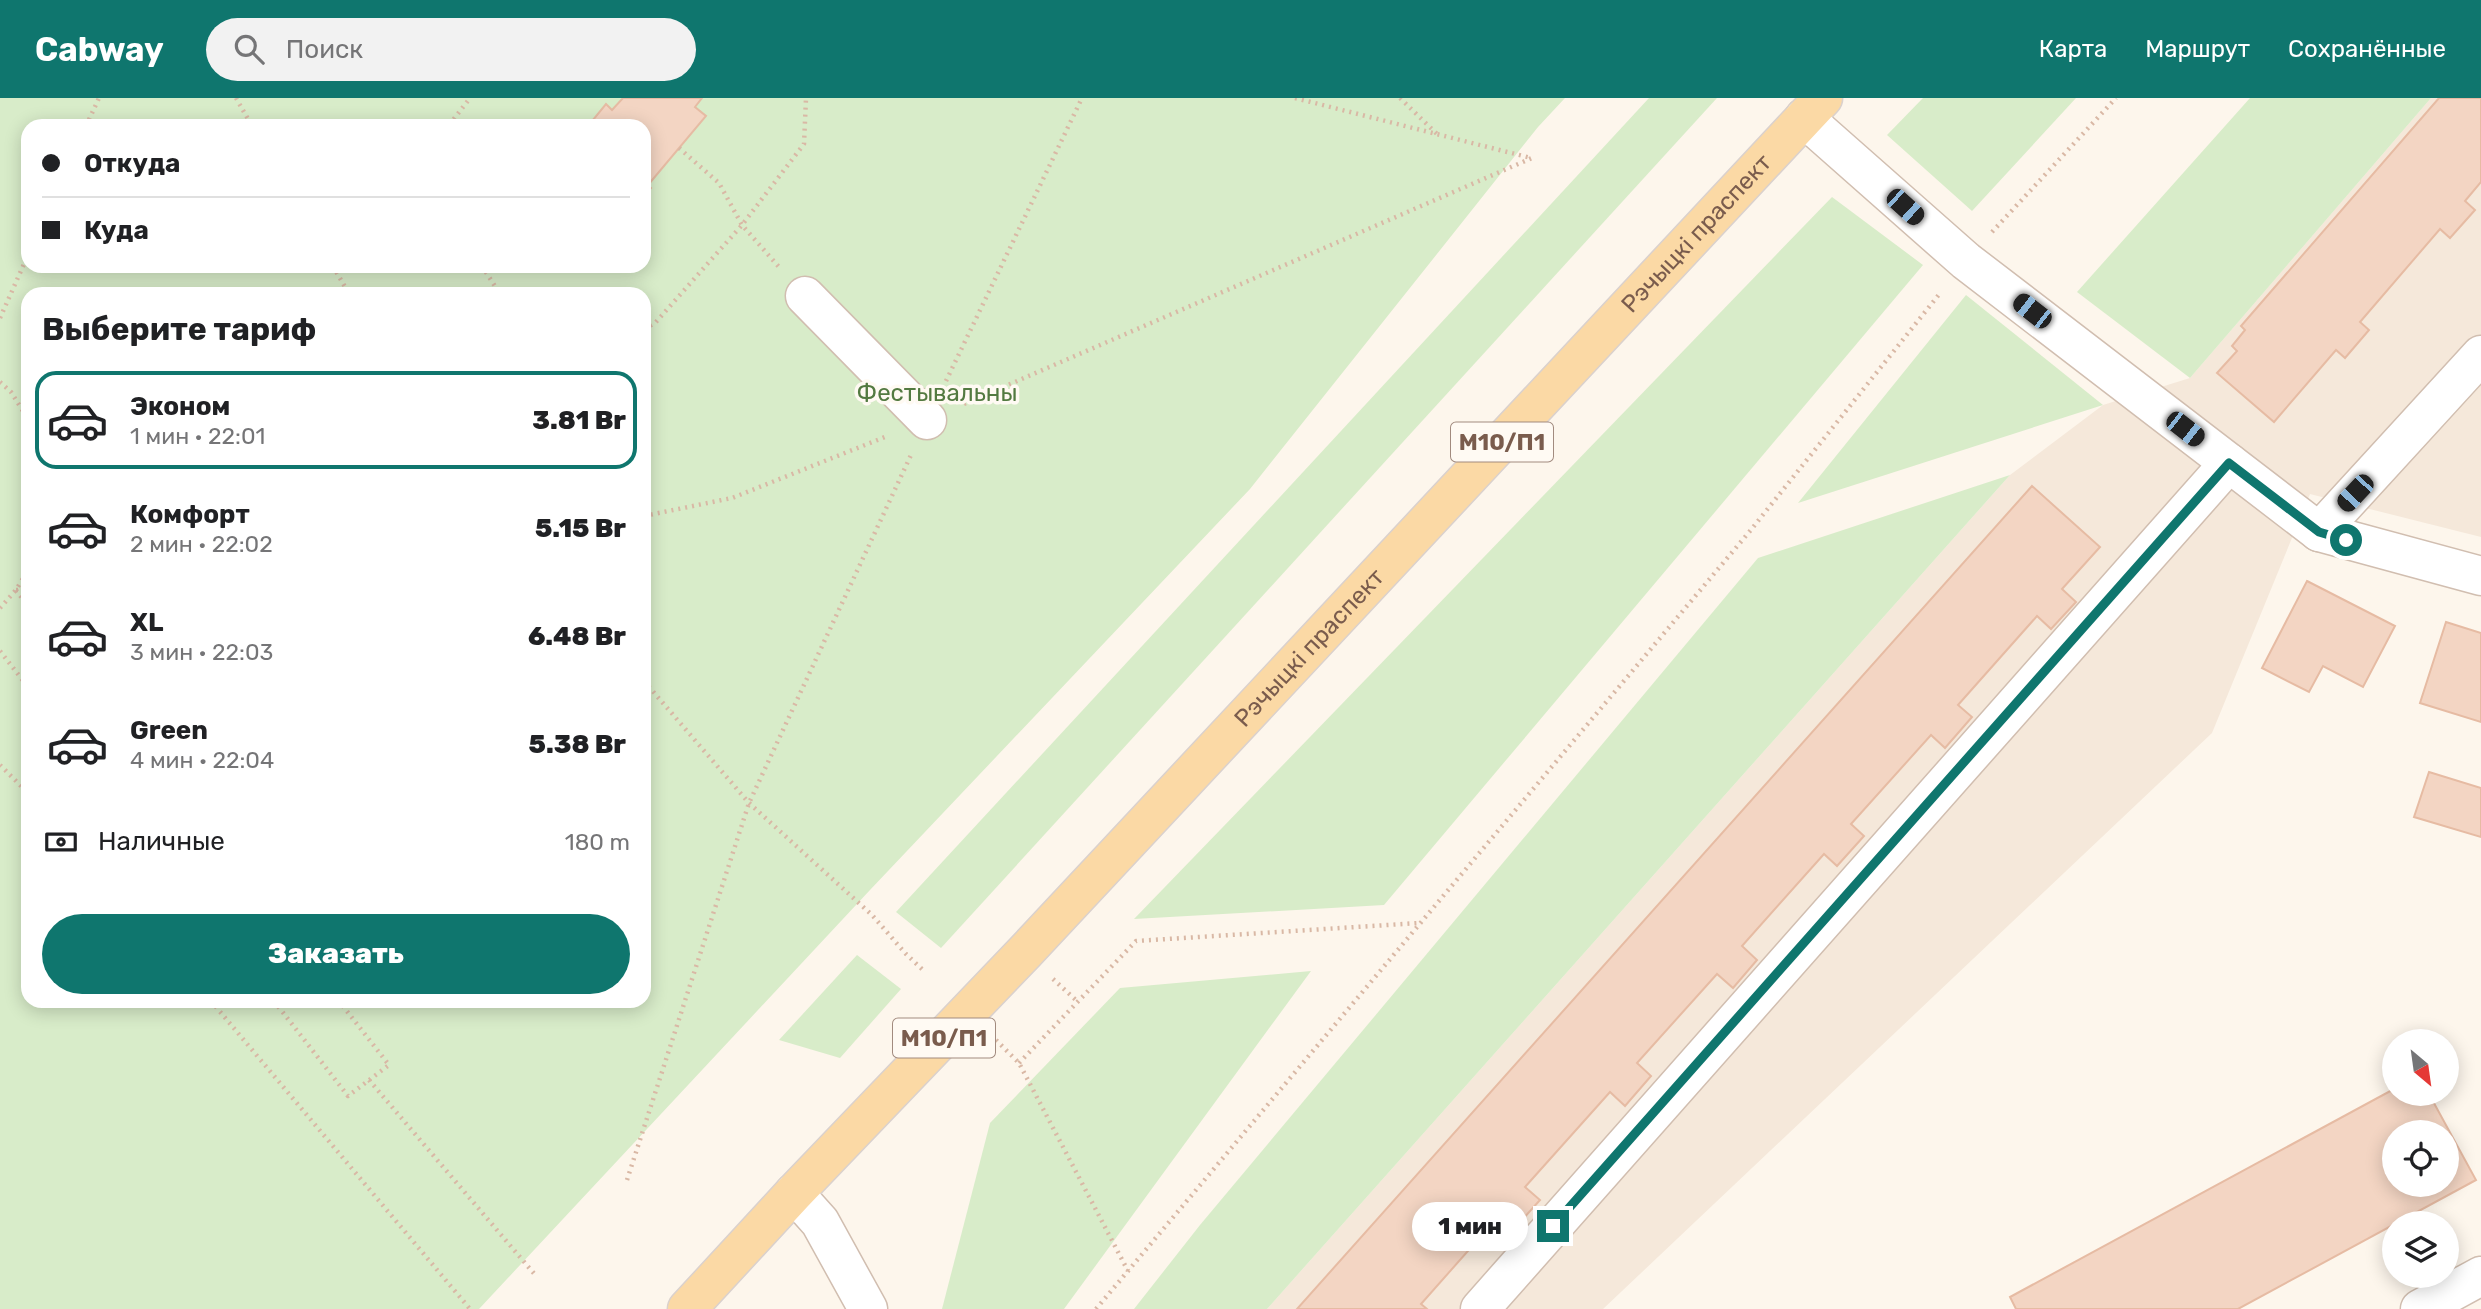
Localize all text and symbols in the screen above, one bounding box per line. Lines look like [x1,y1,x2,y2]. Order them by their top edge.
search box [206,18,696,81]
text: Cabway [35,30,164,69]
icon: search [230,30,268,68]
text: Поиск [286,34,363,65]
text: Карта [2039,35,2107,63]
text: Маршрут [2145,35,2250,63]
text: Сохранённые [2288,35,2446,63]
text: Откуда [84,148,180,179]
street label: Рэчыцкі праспект [1616,149,1777,318]
car [1883,185,1928,229]
text: Куда [84,215,149,246]
car [2009,290,2056,332]
text: Выберите тариф [42,310,316,348]
park label: Фестывальны [857,379,1017,407]
icon: car [46,389,109,452]
text: Эконом [130,391,230,422]
text: 3.81 Br [532,405,626,436]
car [2162,408,2209,450]
text: 1 мин · 22:01 [130,422,265,450]
road number: М10/П1 [1451,422,1553,462]
car [2333,470,2378,516]
icon: car [46,497,109,560]
text: Комфорт [130,499,250,530]
text: 5.15 Br [535,513,626,544]
route start [2330,524,2362,556]
text: 2 мин · 22:02 [130,530,273,558]
street label: Рэчыцкі праспект [1229,563,1390,733]
icon: car [46,605,109,668]
text: XL [130,607,163,638]
text: 6.48 Br [528,621,626,652]
text: 3 мин · 22:03 [130,638,273,666]
icon: car [46,713,109,776]
text: Green [130,715,208,746]
text: 5.38 Br [529,729,626,760]
text: 4 мин · 22:04 [130,746,274,774]
icon: cash [42,823,80,861]
text: Наличные [98,826,225,857]
text: 180 m [565,828,630,856]
button: Заказать [42,914,630,994]
road number: М10/П1 [893,1018,995,1057]
north arrow [2382,1029,2459,1106]
map controls [2382,1029,2459,1288]
button: locate [2382,1120,2459,1197]
callout: 1 мин [1413,1202,1528,1250]
route end [1537,1210,1569,1242]
button: layers [2382,1211,2459,1288]
text: 1 мин [1438,1212,1502,1240]

